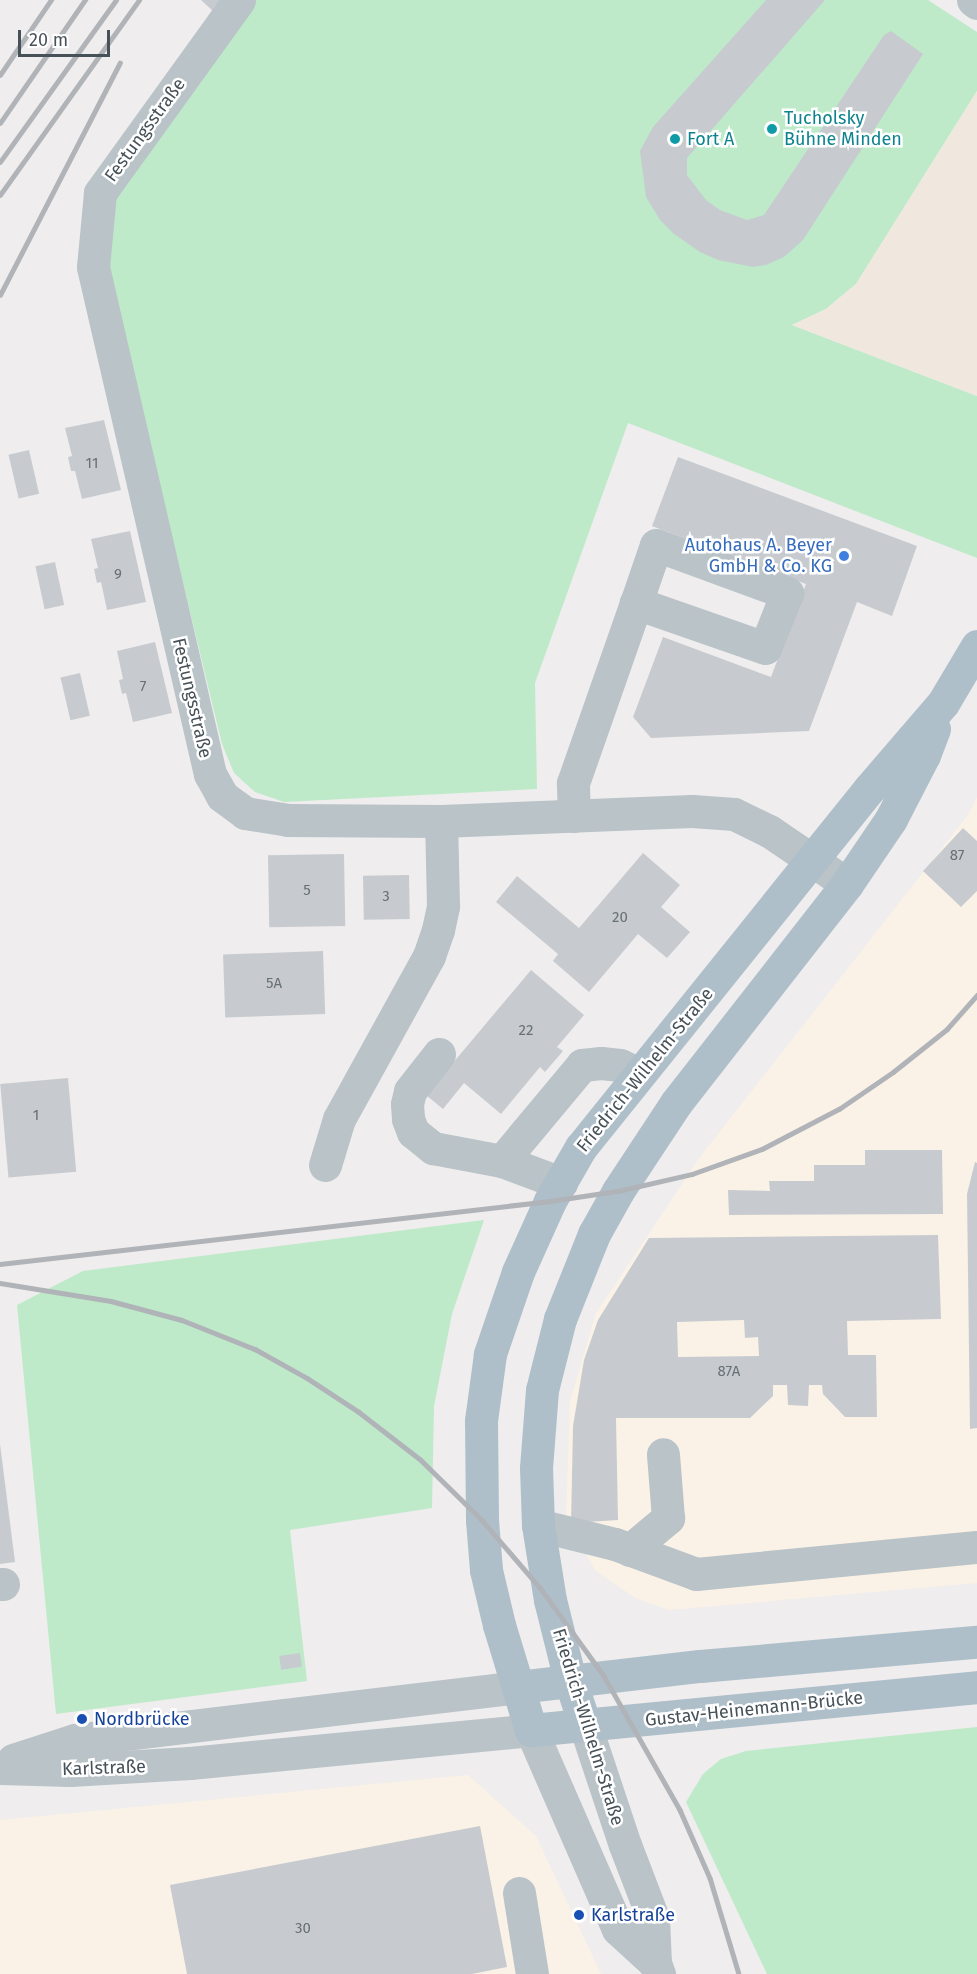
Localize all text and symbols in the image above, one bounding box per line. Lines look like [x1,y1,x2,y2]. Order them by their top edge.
scale bar [21,18,112,56]
text: 20 m [29,29,68,51]
street label: Festungsstraße [100,74,190,186]
place label: Tucholsky Bühne Minden [784,108,902,150]
marker: Tucholsky Bühne Minden [765,122,779,136]
place label: Fort A [687,128,734,150]
marker: Fort A [668,132,682,146]
house number: 11 [86,455,98,473]
place label: Autohaus A. Beyer GmbH & Co. KG [685,535,832,578]
marker: Autohaus A. Beyer GmbH & Co. KG [837,549,851,563]
house number: 9 [114,566,122,584]
street label: Festungsstraße [168,636,216,760]
house number: 7 [140,678,146,696]
house number: 87 [950,847,964,865]
house number: 5 [303,882,311,900]
house number: 3 [382,888,390,906]
house number: 20 [612,909,628,927]
house number: 5A [266,975,282,993]
street label: Friedrich-Wilhelm-Straße [572,984,718,1156]
house number: 22 [519,1022,533,1040]
house number: 1 [33,1107,39,1125]
house number: 87A [718,1363,740,1381]
street label: Friedrich-Wilhelm-Straße [548,1626,628,1828]
street label: Gustav-Heinemann-Brücke [644,1687,864,1731]
place label: Nordbrücke [94,1708,190,1730]
marker: Nordbrücke [75,1712,89,1726]
street label: Karlstraße [62,1756,146,1780]
place label: Karlstraße [591,1904,675,1926]
marker: Karlstraße [572,1908,586,1922]
house number: 30 [295,1920,311,1938]

